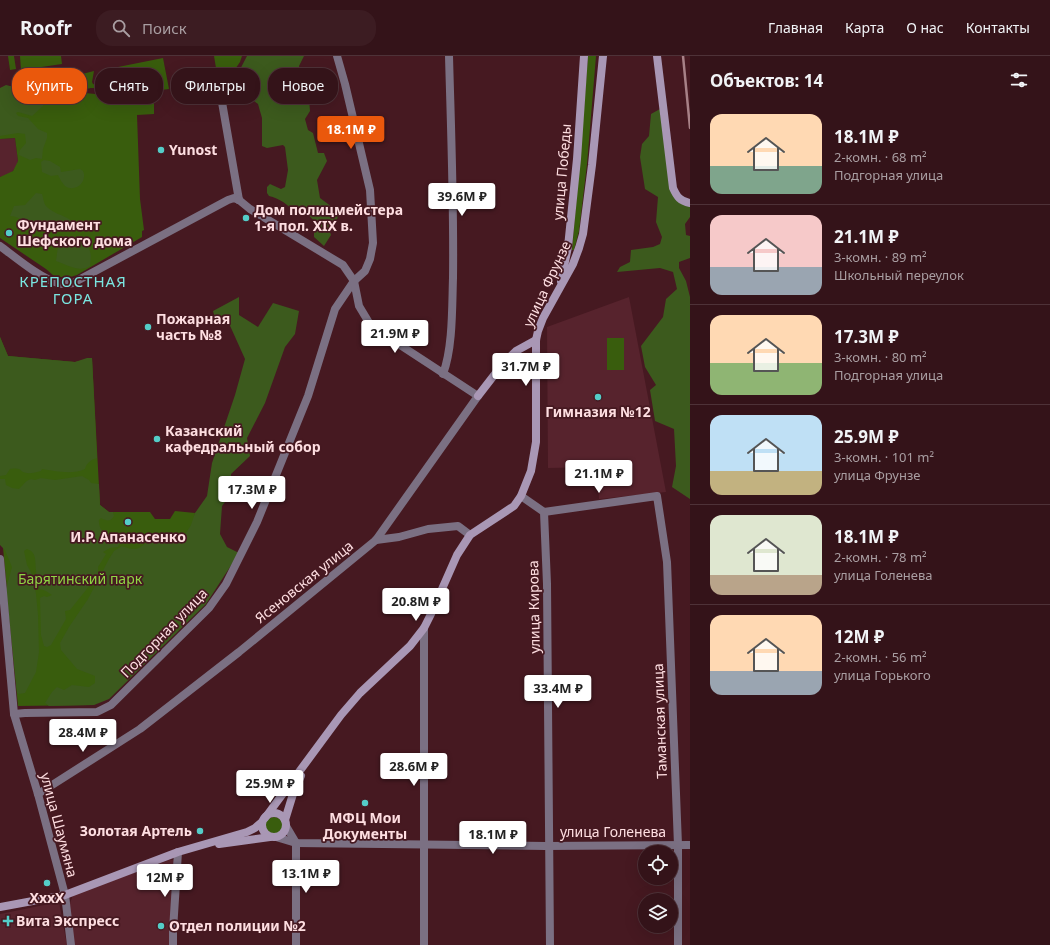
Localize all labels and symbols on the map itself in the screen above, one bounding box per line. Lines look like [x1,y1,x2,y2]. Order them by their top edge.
pin: 18.1M ₽ [314,116,388,150]
street label: улица Победы [548,123,575,221]
place label: Yunost [169,140,217,159]
marker: Yunost [156,145,166,155]
pin: 39.6M ₽ [425,183,499,217]
place label: Дом полицмейстера 1-я пол. XIX в. [254,200,403,235]
marker: Дом полицмейстера 1-я пол. XIX в. [241,213,251,223]
place label: Фундамент Шефского дома [17,215,132,250]
marker: Фундамент Шефского дома [4,228,14,238]
street label: улица Фрунзе [518,237,575,330]
district label: КРЕПОСТНАЯ ГОРА [19,271,127,308]
place label: Пожарная часть №8 [156,309,230,344]
pin: 21.9M ₽ [358,320,432,354]
marker: Пожарная часть №8 [143,322,153,332]
pin: 31.7M ₽ [489,353,563,387]
marker: Гимназия №12 [593,392,603,402]
place label: Гимназия №12 [545,402,651,421]
place label: Казанский кафедральный собор [165,421,321,456]
marker: Казанский кафедральный собор [152,434,162,444]
pin: 21.1M ₽ [562,460,636,494]
pin: 17.3M ₽ [215,476,289,510]
marker: И.Р. Апанасенко [123,517,133,527]
place label: И.Р. Апанасенко [70,527,186,546]
street label: Ясеновская улица [251,536,357,627]
street label: улица Кирова [523,560,544,654]
park label: Барятинский парк [18,569,143,588]
street label: Подгорная улица [116,584,211,682]
pin: 20.8M ₽ [379,588,453,622]
street label: Таманская улица [648,663,671,779]
pin: 33.4M ₽ [521,675,595,709]
pin: 28.4M ₽ [46,719,120,753]
pin: 28.6M ₽ [377,753,451,787]
street label: улица Шаумяна [36,770,83,879]
pin: 25.9M ₽ [233,770,307,804]
marker: МФЦ Мои Документы [360,798,370,808]
place label: МФЦ Мои Документы [323,808,407,843]
place label: Золотая Артель [80,821,192,840]
pin: 18.1M ₽ [456,821,530,855]
street label: улица Голенева [560,822,666,841]
marker: Золотая Артель [195,826,205,836]
pin: 13.1M ₽ [269,860,343,894]
pin: 12M ₽ [137,864,193,898]
marker: XxxX [42,878,52,888]
place label: XxxX [30,888,65,907]
place label: Вита Экспресс [16,911,119,930]
marker: Вита Экспресс [3,916,13,926]
place label: Отдел полиции №2 [169,916,306,935]
marker: Отдел полиции №2 [156,921,166,931]

